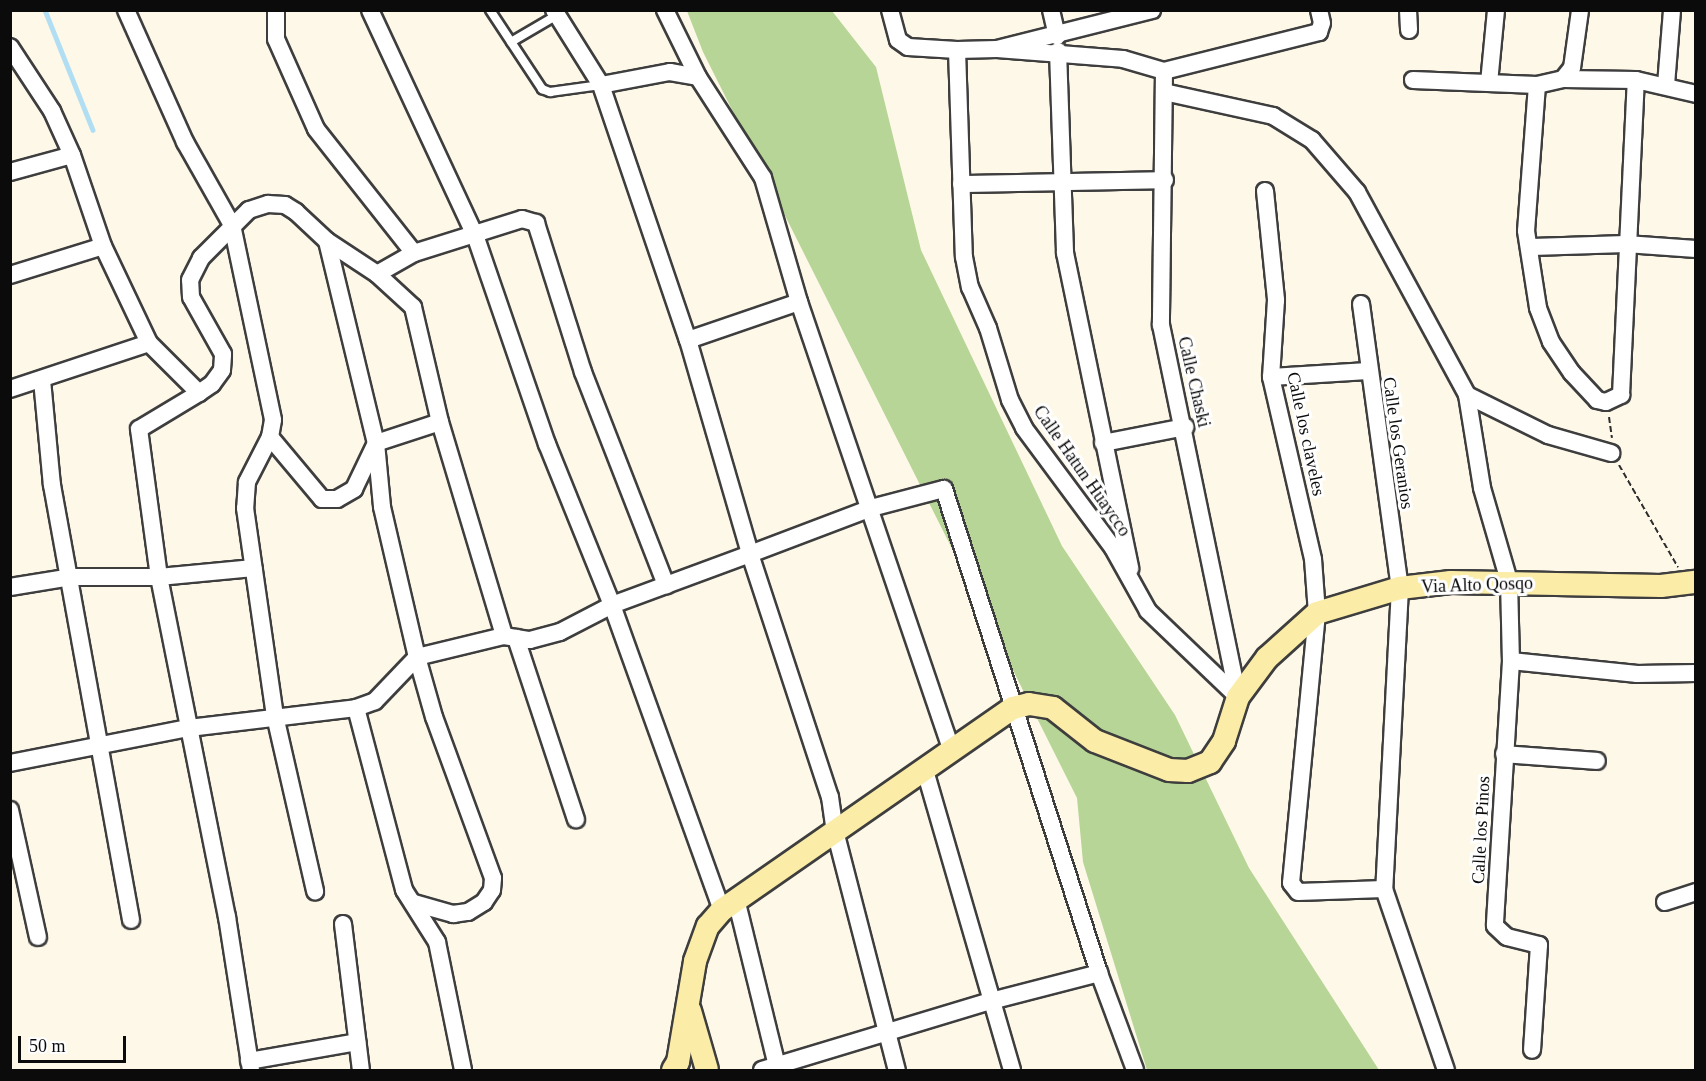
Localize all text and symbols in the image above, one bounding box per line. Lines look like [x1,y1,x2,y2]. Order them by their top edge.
street label: Calle Chaski [1173,335,1215,429]
street label: Calle los claveles [1282,370,1330,498]
street label: Calle los Geranios [1378,376,1418,510]
street label: Calle Hatun Huaycco [1029,401,1135,541]
street label: Via Alto Qosqo [1420,572,1534,598]
street label: Calle los Pinos [1467,776,1495,884]
scale bar [21,1024,129,1062]
text: 50 m [29,1036,66,1056]

